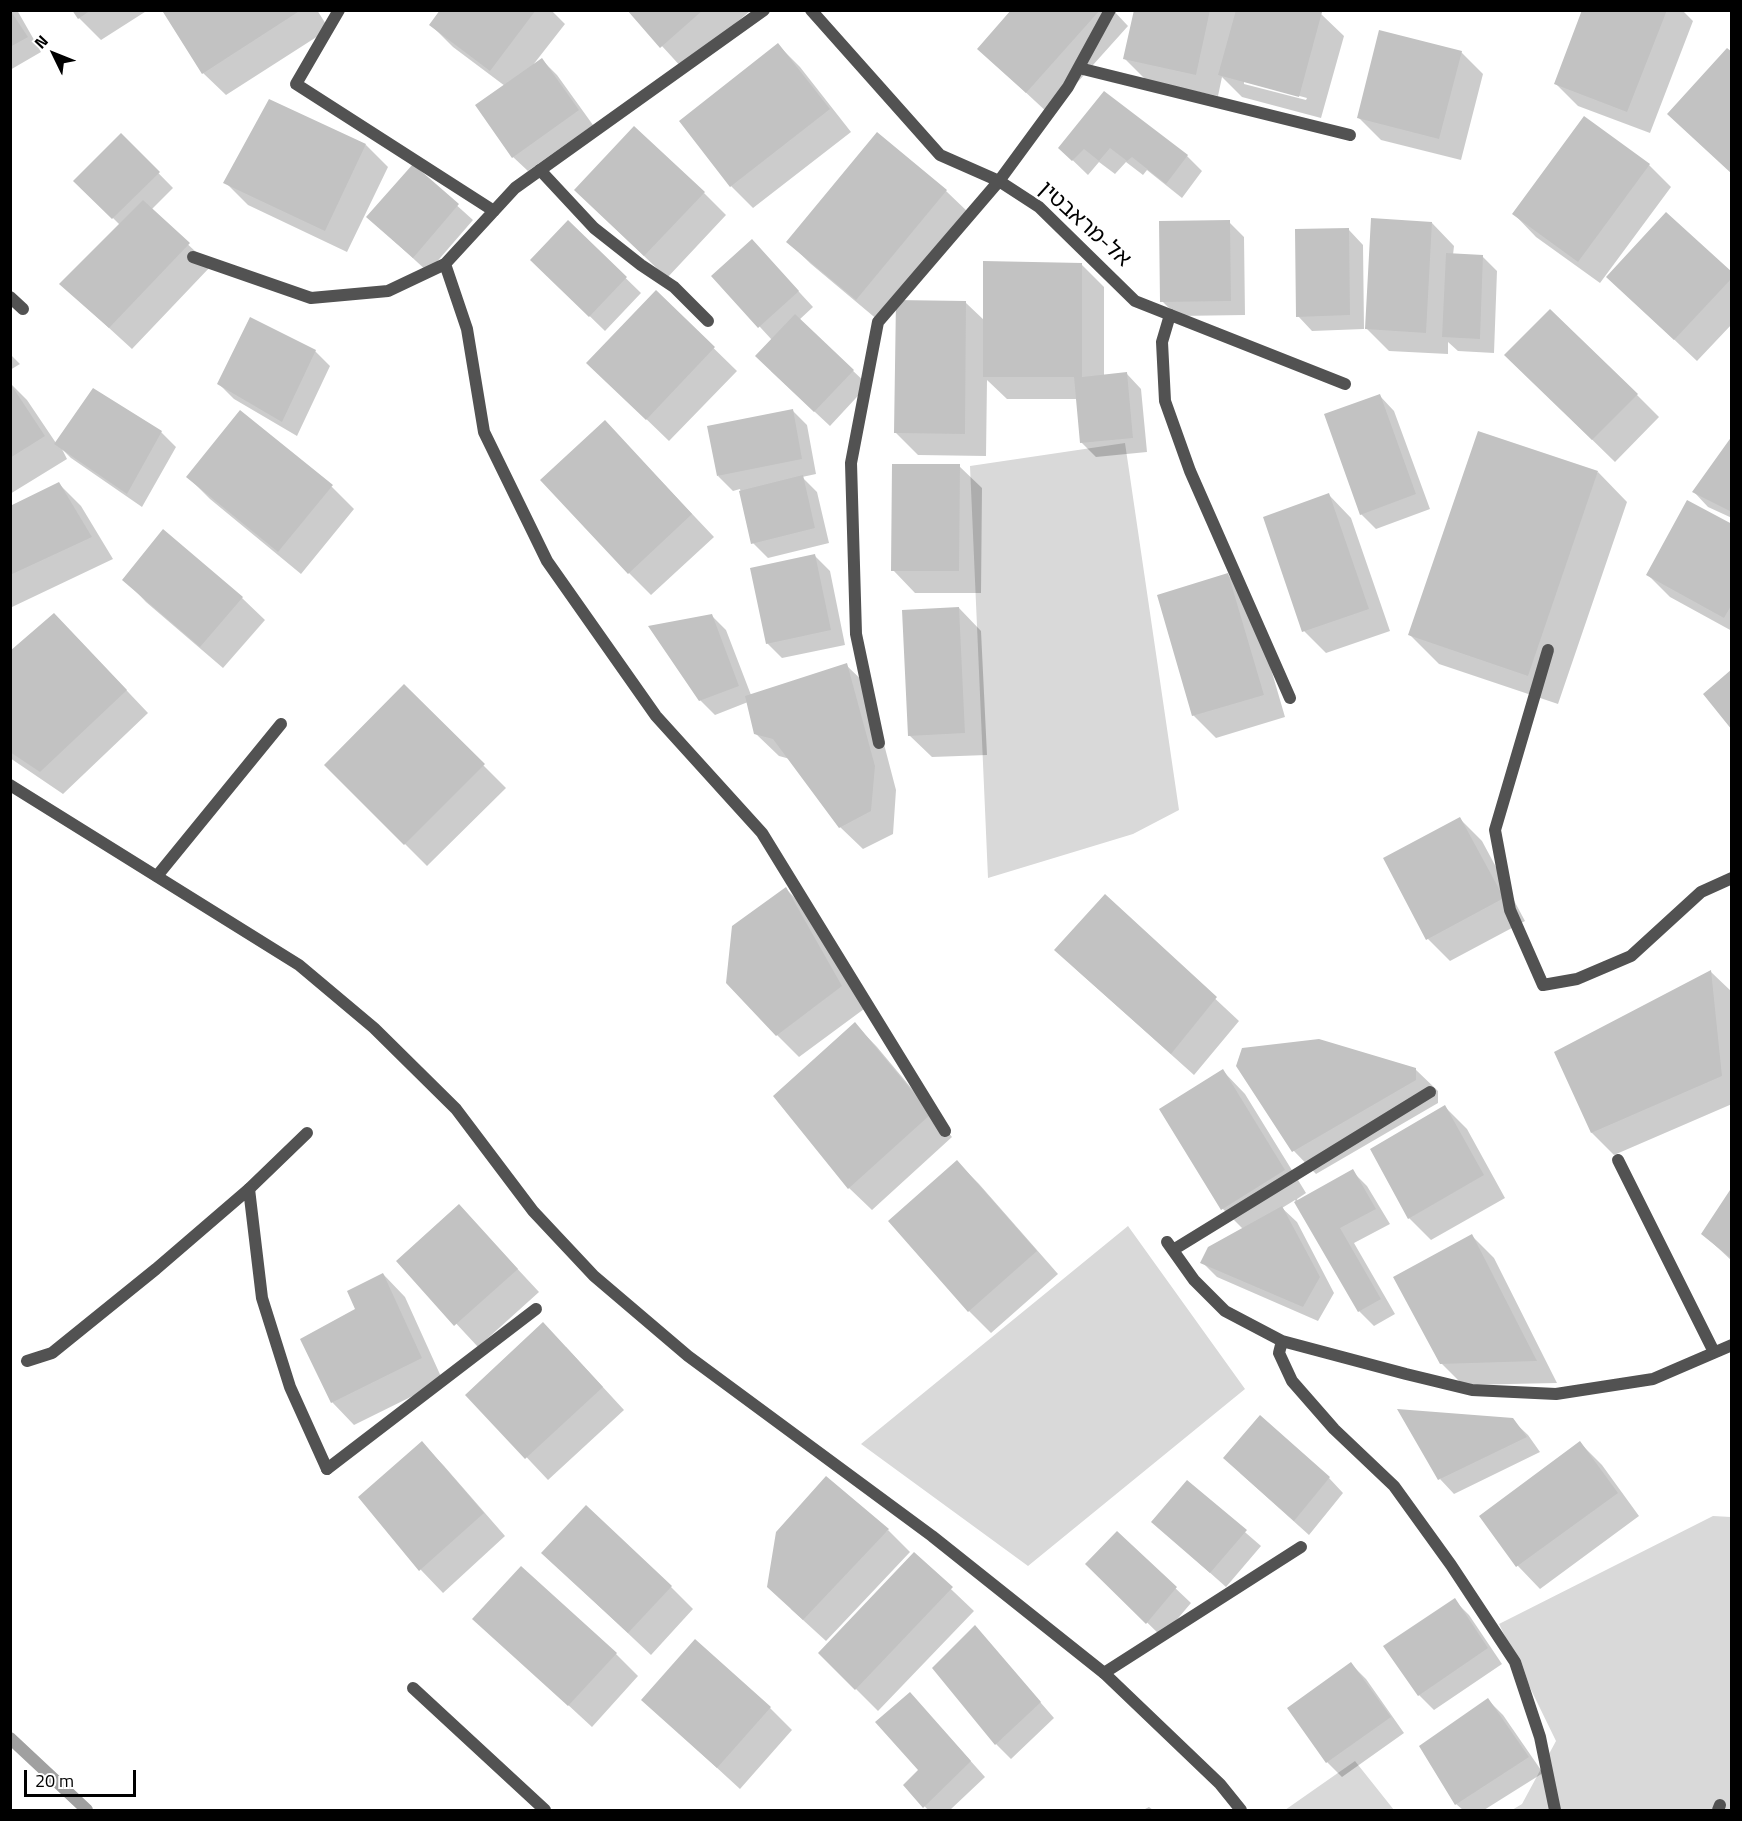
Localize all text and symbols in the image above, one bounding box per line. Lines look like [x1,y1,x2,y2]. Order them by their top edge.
north arrow [24,24,84,84]
text: N [28,29,53,54]
street label: אל-מראבטין [1032,177,1136,273]
scale bar [27,1758,140,1796]
text: 20 m [35,1767,74,1794]

